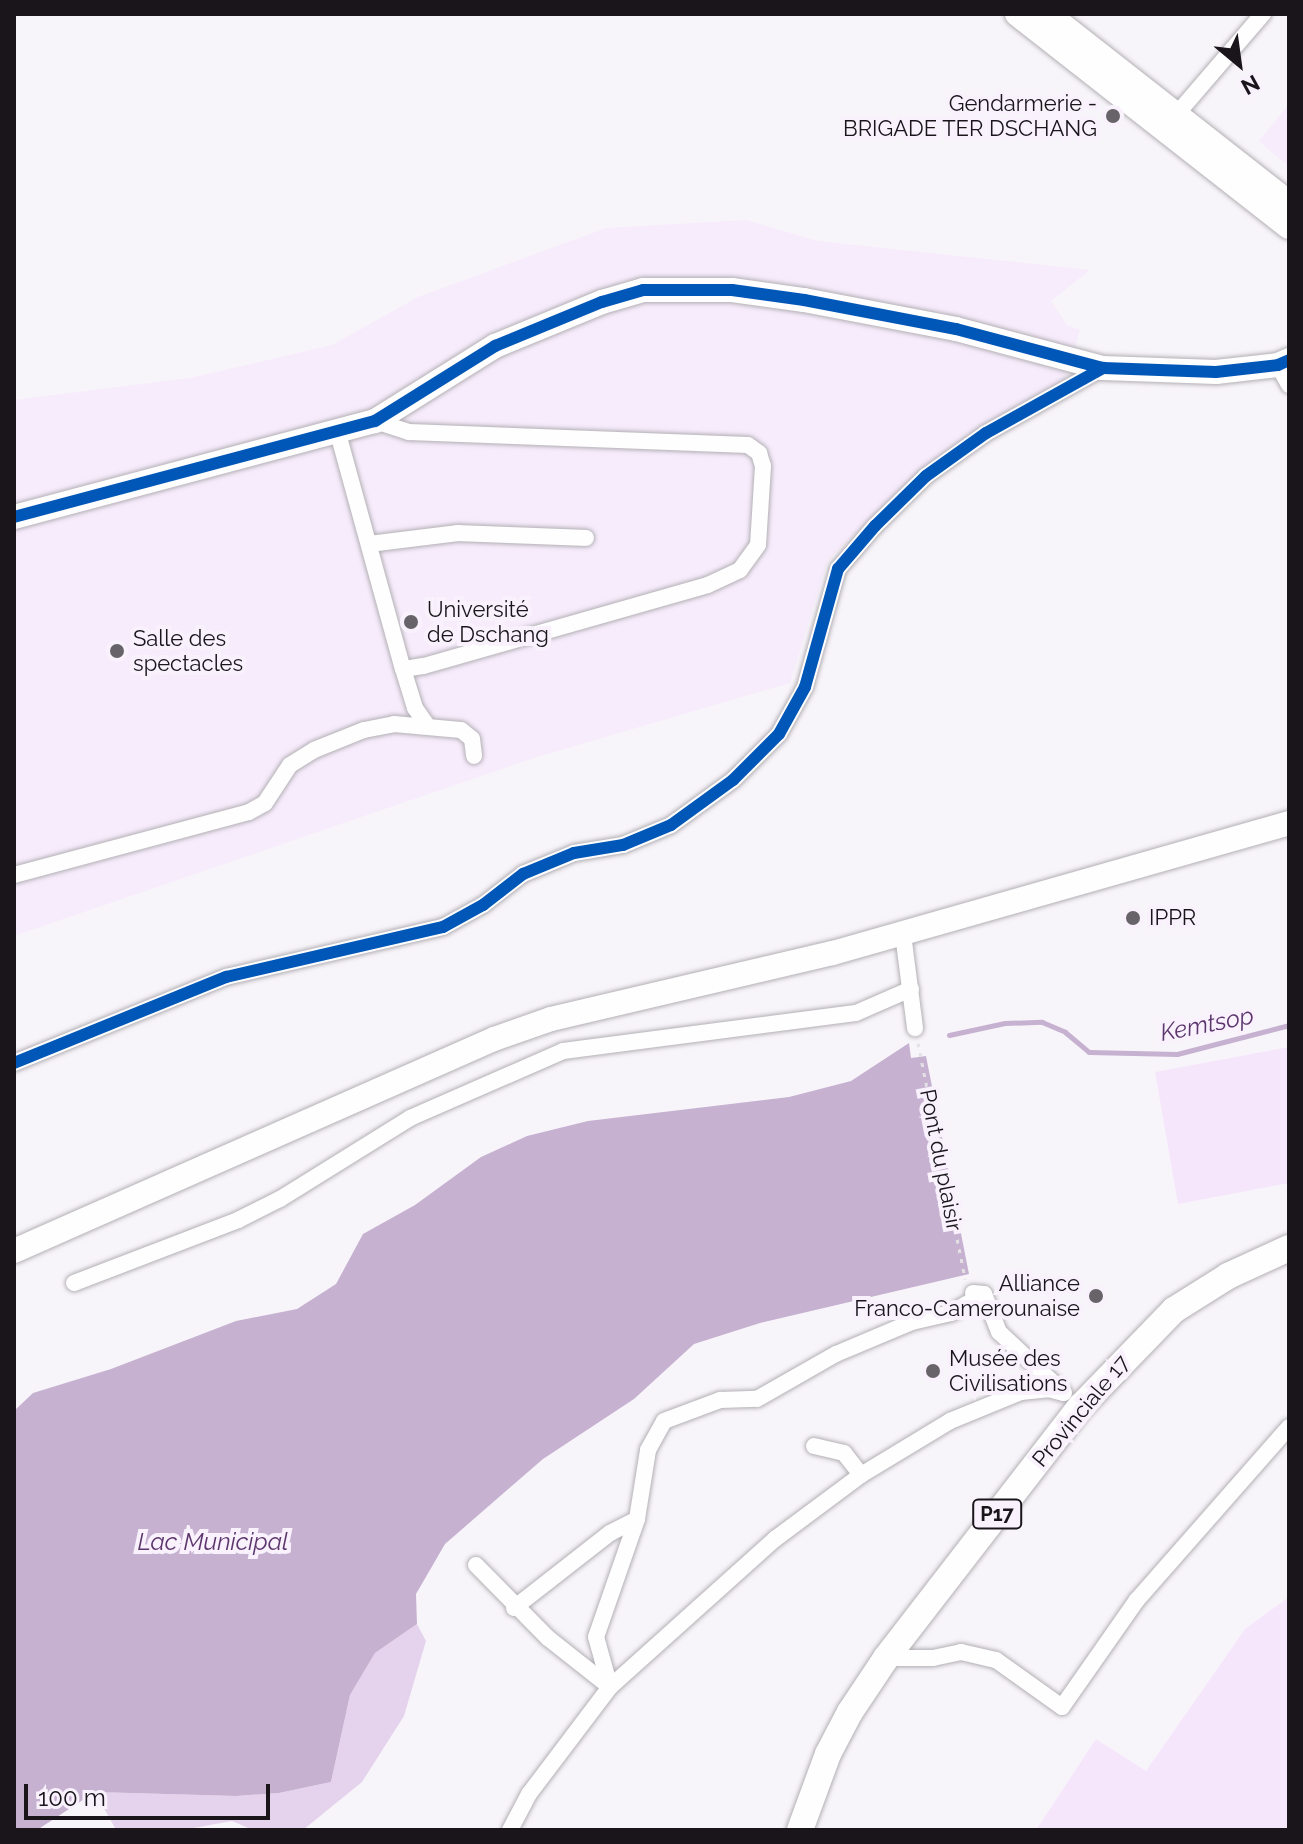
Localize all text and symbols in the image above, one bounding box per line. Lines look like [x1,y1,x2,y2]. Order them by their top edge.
north arrow [1199,24,1279,104]
text: N [1237,70,1264,100]
place label: Gendarmerie - BRIGADE TER DSCHANG [842,90,1097,142]
marker: Gendarmerie - BRIGADE TER DSCHANG [1104,107,1122,125]
place label: Université de Dschang [427,596,549,648]
marker: Université de Dschang [402,613,420,631]
place label: Salle des spectacles [133,625,243,676]
marker: Salle des spectacles [108,642,126,660]
place label: IPPR [1149,905,1196,931]
marker: IPPR [1124,909,1142,927]
water label: Kemtsop [1158,1001,1256,1047]
street label: Pont du plaisir [914,1087,968,1233]
place label: Alliance Franco-Camerounaise [854,1270,1080,1322]
marker: Alliance Franco-Camerounaise [1087,1287,1105,1305]
place label: Musée des Civilisations [949,1345,1067,1396]
street label: Provinciale 17 [1027,1350,1135,1472]
marker: Musée des Civilisations [924,1362,942,1380]
road number: P17 [971,1498,1023,1530]
water label: Lac Municipal [138,1528,288,1556]
scale bar [28,1768,274,1818]
text: 100 m [38,1783,106,1812]

